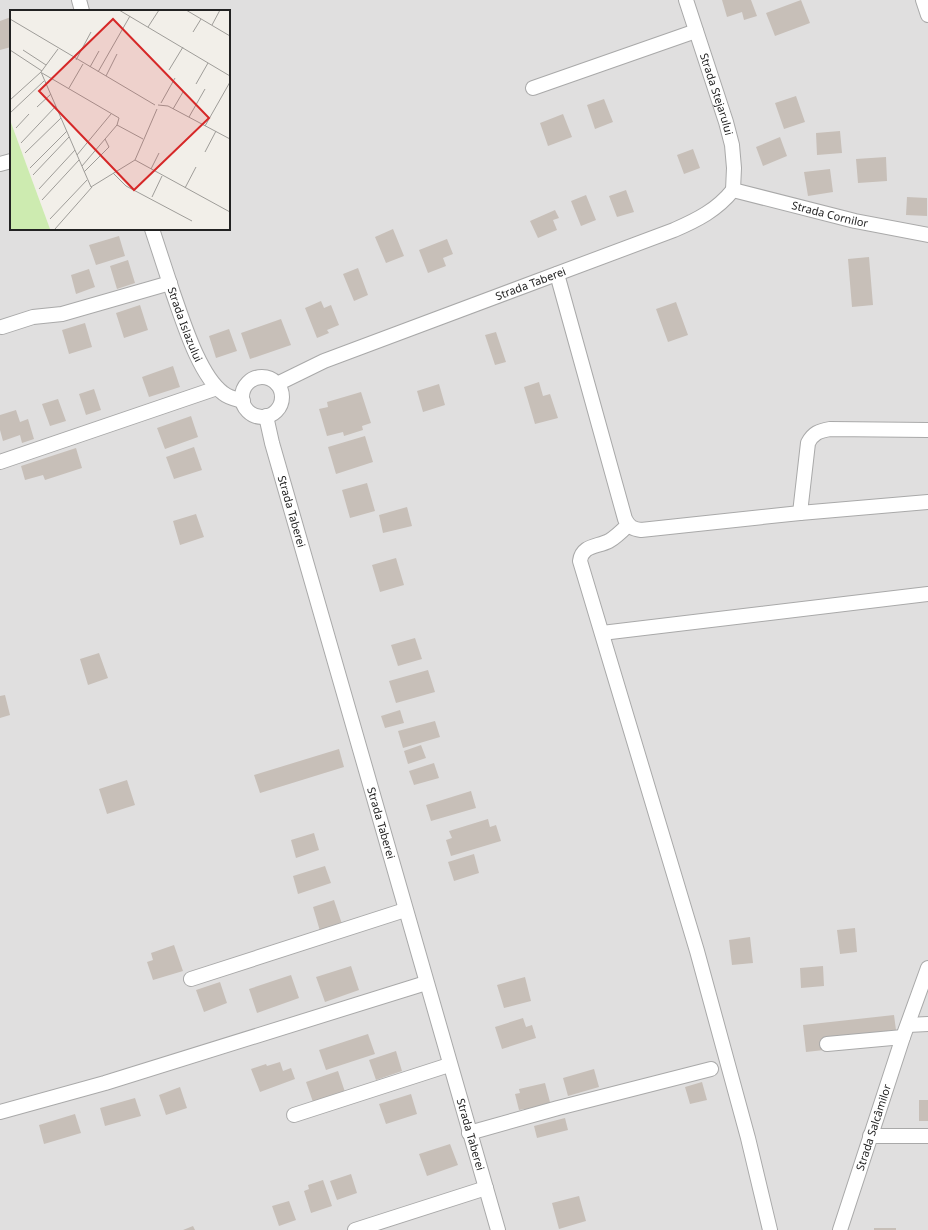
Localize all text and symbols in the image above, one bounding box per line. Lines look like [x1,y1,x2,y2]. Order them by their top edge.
inset map [10,10,230,230]
street label: Strada Stejarului [697,51,737,137]
street label: Strada Cornilor [790,197,870,230]
street label: Strada Taberei [493,263,568,303]
street label: Strada Islazului [165,285,207,364]
street label: Strada Taberei [275,474,310,549]
street label: Strada Taberei [364,785,399,861]
street label: Strada Salcâmilor [852,1082,894,1172]
street label: Strada Taberei [454,1097,488,1172]

